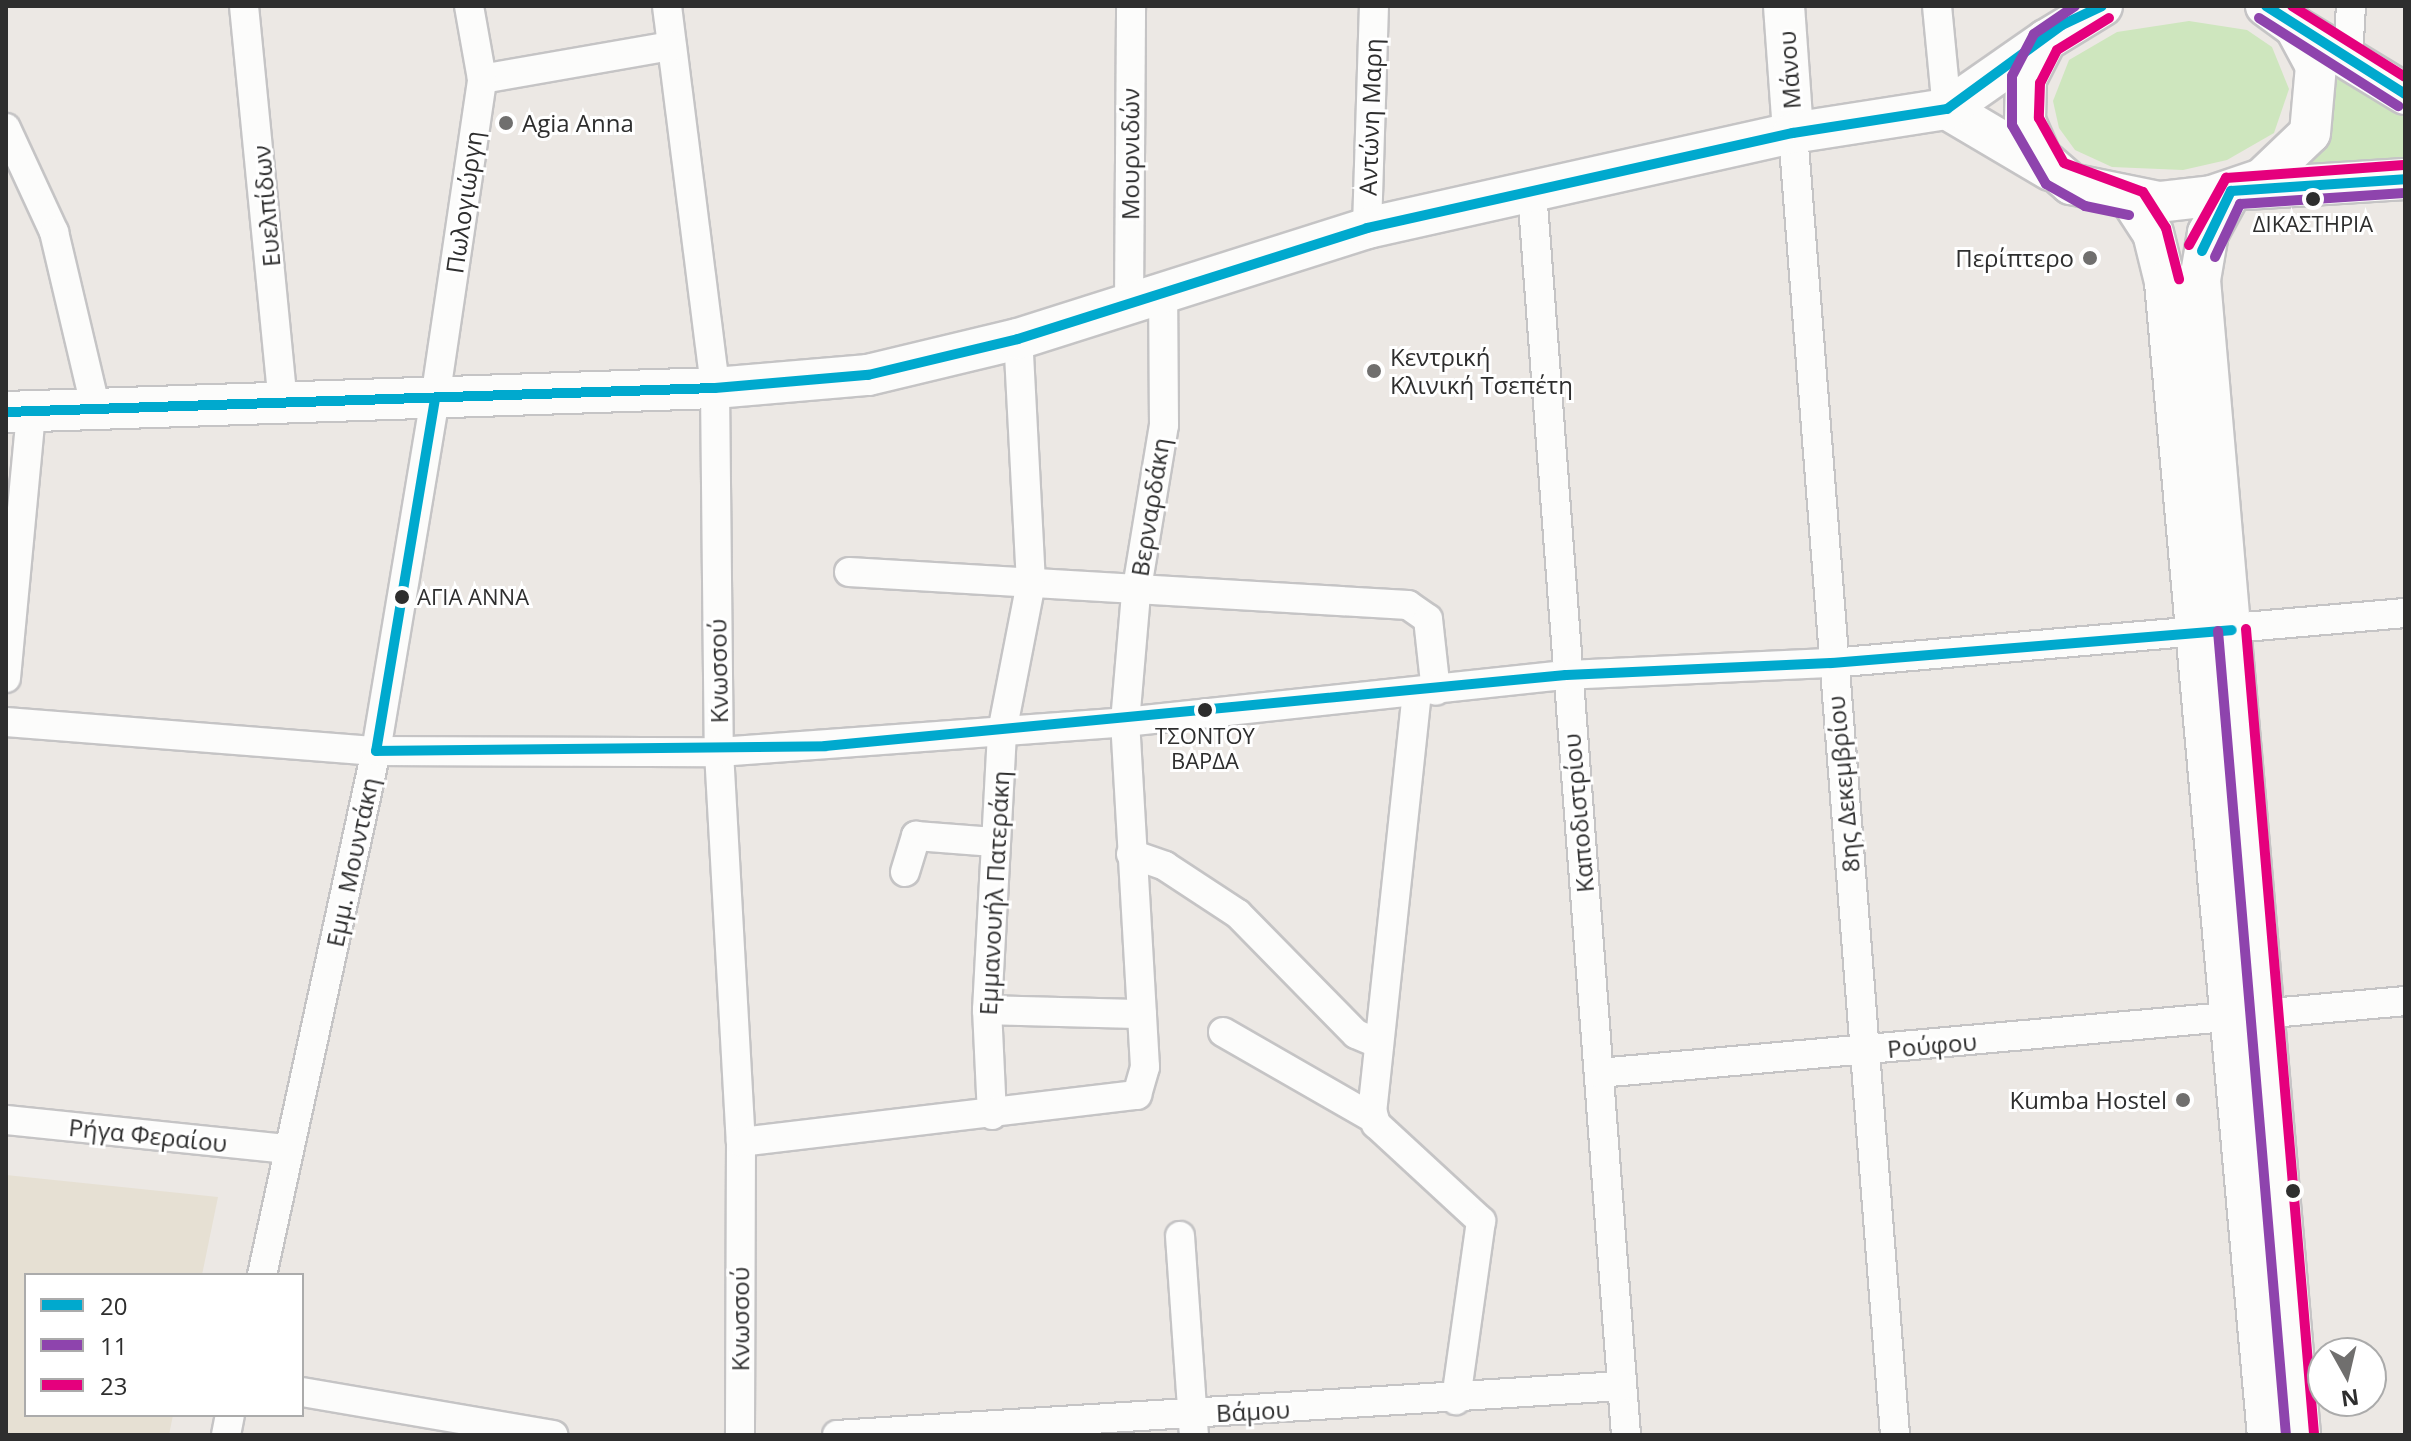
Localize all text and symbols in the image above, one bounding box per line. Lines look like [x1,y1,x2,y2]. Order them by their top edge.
street label: Μάνου [1772,30,1806,110]
street label: Αντώνη Μαρη [1353,38,1387,196]
street label: Μουρνιδών [1116,88,1144,220]
place label: Agia Anna [522,109,634,137]
marker: Agia Anna [497,114,515,132]
street label: Πωλογιώργη [440,129,488,275]
street label: Ευελπίδων [246,144,286,268]
marker: ΔΙΚΑΣΤΗΡΙΑ [2305,191,2321,207]
place label: ΔΙΚΑΣΤΗΡΙΑ [2253,211,2373,237]
place label: Περίπτερο [1955,244,2074,272]
marker: Περίπτερο [2081,249,2099,267]
place label: Κεντρική Κλινική Τσεπέτη [1390,343,1573,399]
marker: Κεντρική Κλινική Τσεπέτη [1365,362,1383,380]
street label: Βερναρδάκη [1125,436,1175,578]
place label: ΑΓΙΑ ΑΝΝΑ [417,584,529,610]
marker: ΑΓΙΑ ΑΝΝΑ [394,589,410,605]
street label: Κνωσσού [703,618,733,724]
street label: 8ης Δεκεμβρίου [1821,694,1865,874]
marker: ΤΣΟΝΤΟΥ ΒΑΡΔΑ [1197,702,1213,718]
place label: ΤΣΟΝΤΟΥ ΒΑΡΔΑ [1155,722,1255,774]
street label: Καποδιστρίου [1557,732,1599,894]
street label: Εμμανουήλ Πατεράκη [973,770,1015,1016]
street label: Εμμ. Μουντάκη [320,775,384,949]
street label: Ρούφου [1886,1027,1978,1063]
place label: Kumba Hostel [2009,1086,2167,1114]
marker: Kumba Hostel [2174,1091,2192,1109]
street label: Ρήγα Φεραίου [67,1112,229,1158]
unlabelled marker [2285,1183,2301,1199]
street label: Κνωσσού [726,1267,754,1371]
legend [24,1273,304,1417]
text: 20 [100,1289,127,1322]
text: 11 [100,1329,127,1362]
north arrow [2307,1337,2387,1417]
text: 23 [100,1369,127,1402]
text: N [2339,1383,2361,1415]
street label: Βάμου [1215,1395,1291,1427]

